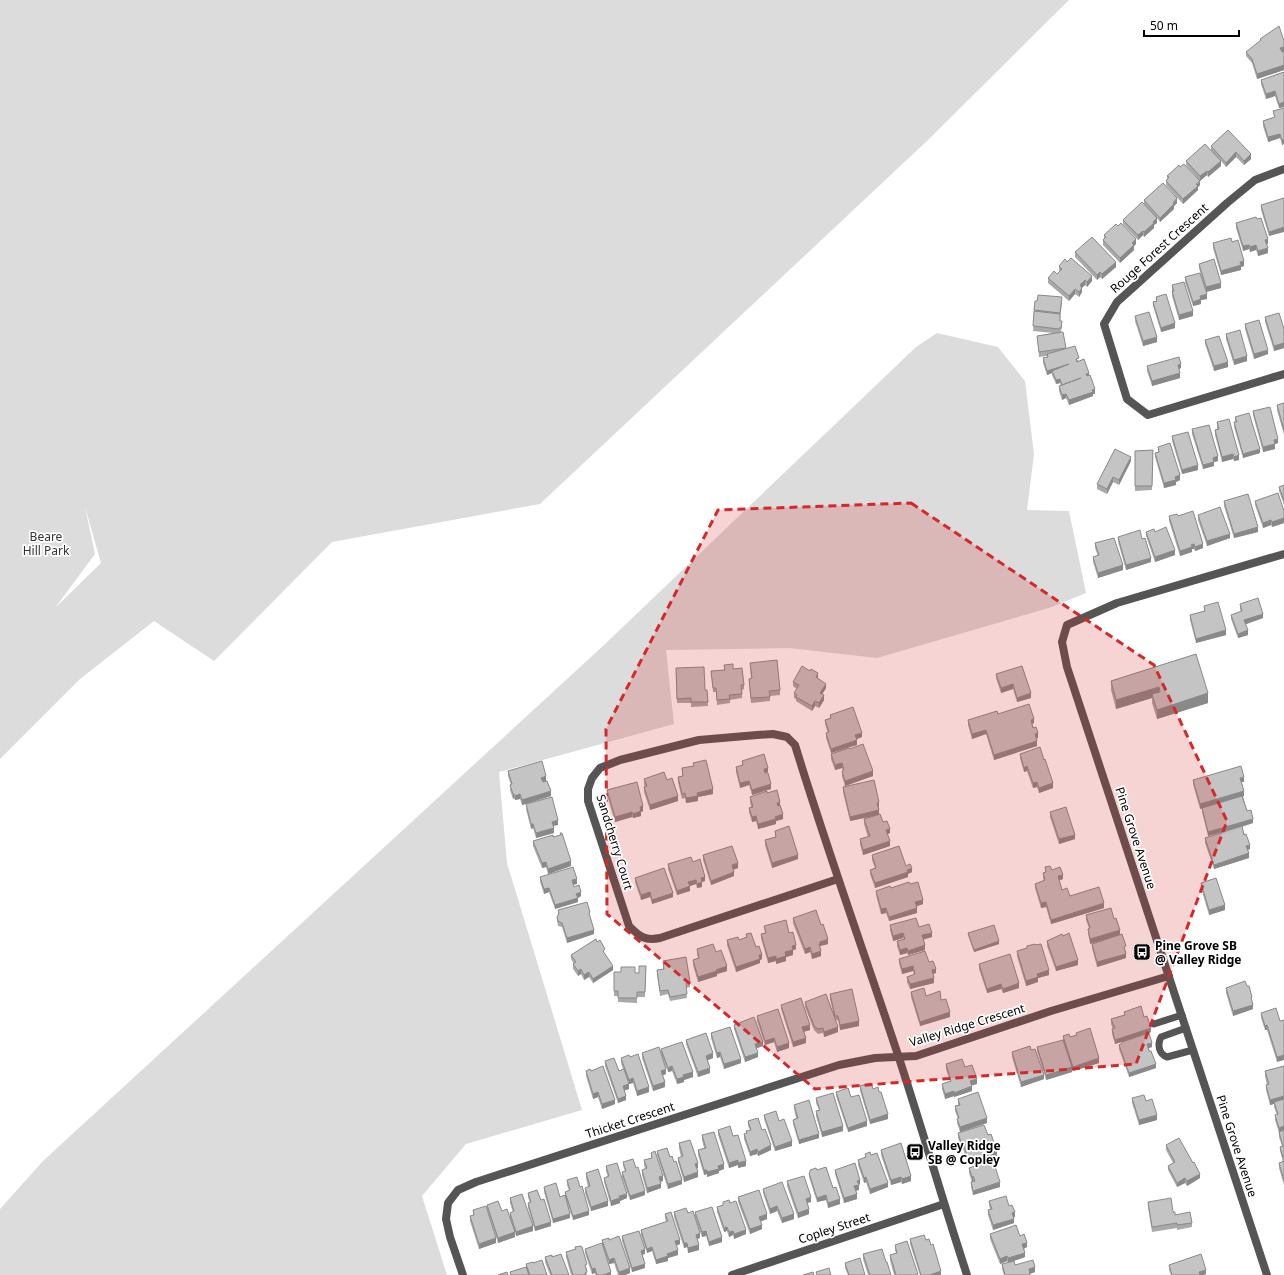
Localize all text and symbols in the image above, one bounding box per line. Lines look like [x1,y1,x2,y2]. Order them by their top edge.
scale bar [1144,12,1239,38]
text: 50 m [1150,17,1178,34]
street label: Rouge Forest Crescent [1106,199,1212,297]
park label: Beare Hill Park [23,528,70,559]
street label: Pine Grove Avenue [1111,785,1161,891]
street label: Sandcherry Court [592,792,638,892]
place label: Pine Grove SB @ Valley Ridge [1155,937,1242,968]
bus stop icon: Pine Grove SB @ Valley Ridge [1132,942,1152,962]
street label: Valley Ridge Crescent [907,999,1027,1051]
street label: Pine Grove Avenue [1212,1093,1262,1199]
street label: Thicket Crescent [583,1097,677,1142]
place label: Valley Ridge SB @ Copley [928,1137,1001,1168]
bus stop icon: Valley Ridge SB @ Copley [905,1142,925,1162]
street label: Copley Street [796,1208,873,1248]

